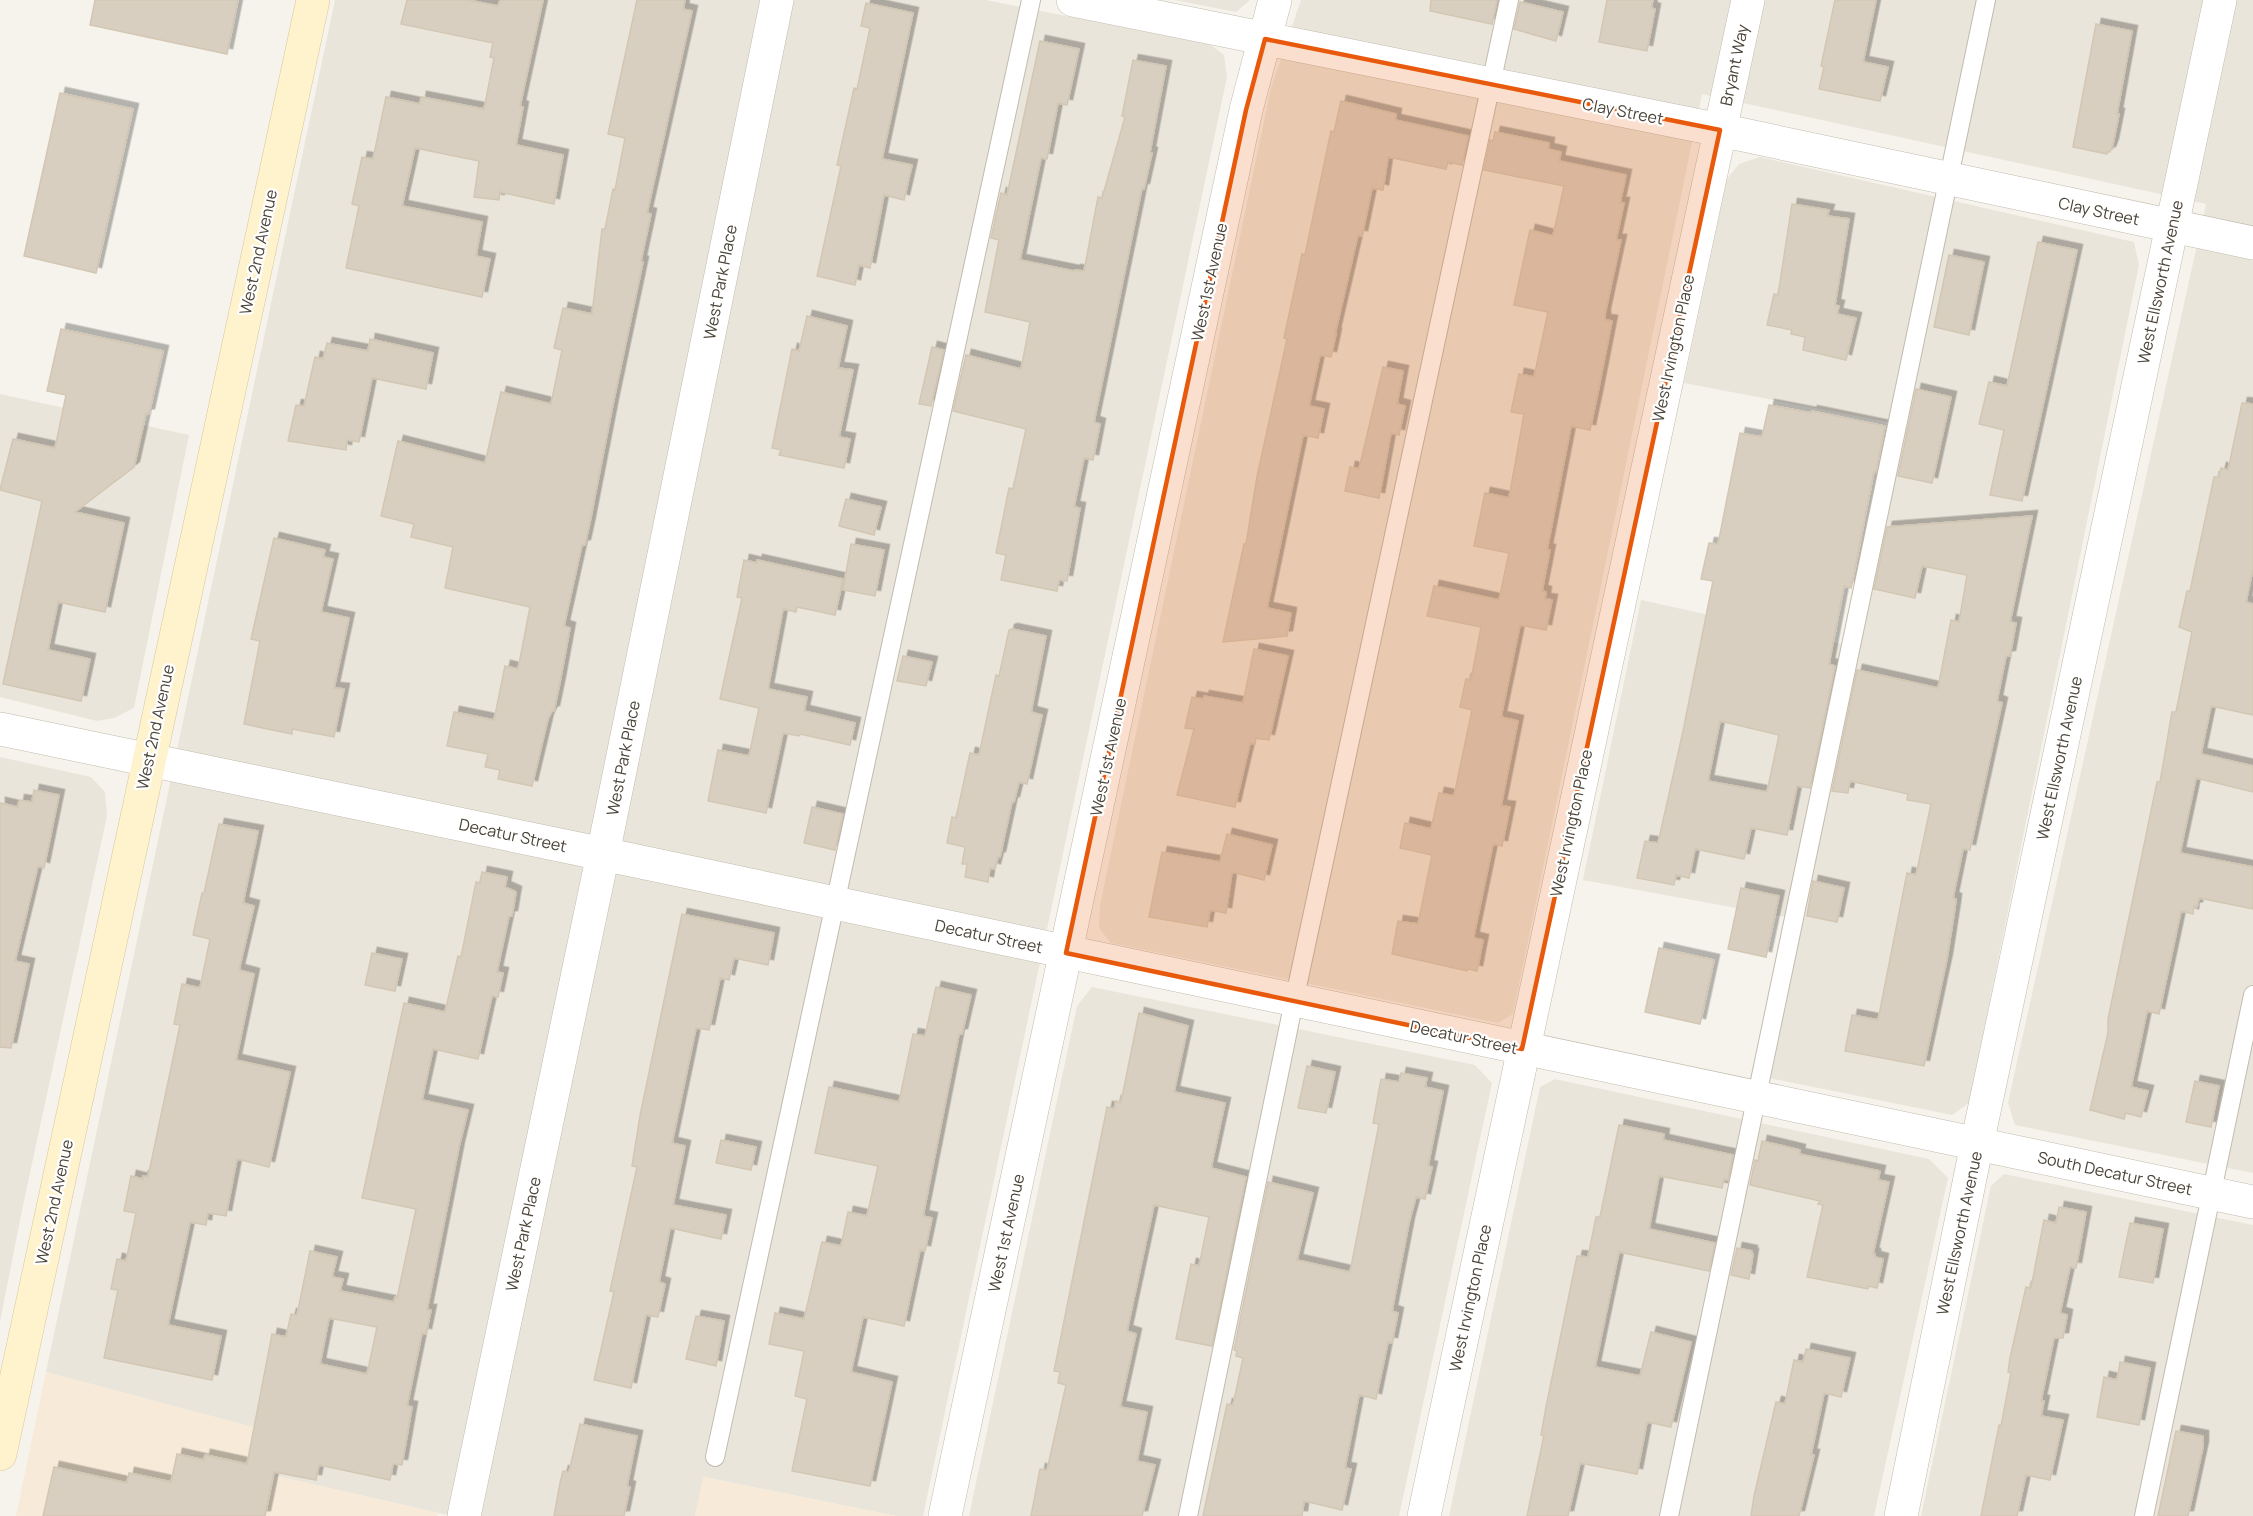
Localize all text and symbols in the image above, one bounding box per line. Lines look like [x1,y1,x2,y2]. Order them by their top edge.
street label: Bryant Way [1715,22,1753,108]
street label: Clay Street [1581,92,1665,130]
street label: West 2nd Avenue [234,187,282,317]
street label: Clay Street [2056,192,2142,230]
street label: West Ellsworth Avenue [2132,198,2188,366]
street label: West 1st Avenue [1186,221,1232,343]
street label: West Park Place [698,223,742,341]
street label: West Irvington Place [1647,272,1699,424]
street label: West 2nd Avenue [131,662,179,792]
street label: West Ellsworth Avenue [2031,674,2087,842]
street label: West 1st Avenue [1085,696,1131,818]
street label: West Park Place [601,699,645,817]
street label: West Irvington Place [1545,747,1597,899]
street label: Decatur Street [457,813,569,857]
street label: Decatur Street [933,914,1045,958]
street label: Decatur Street [1408,1015,1520,1059]
street label: West 2nd Avenue [30,1137,78,1267]
street label: South Decatur Street [2036,1146,2194,1200]
street label: West Ellsworth Avenue [1931,1149,1987,1317]
street label: West 1st Avenue [983,1172,1029,1294]
street label: West Park Place [500,1175,546,1293]
street label: West Irvington Place [1444,1222,1496,1374]

